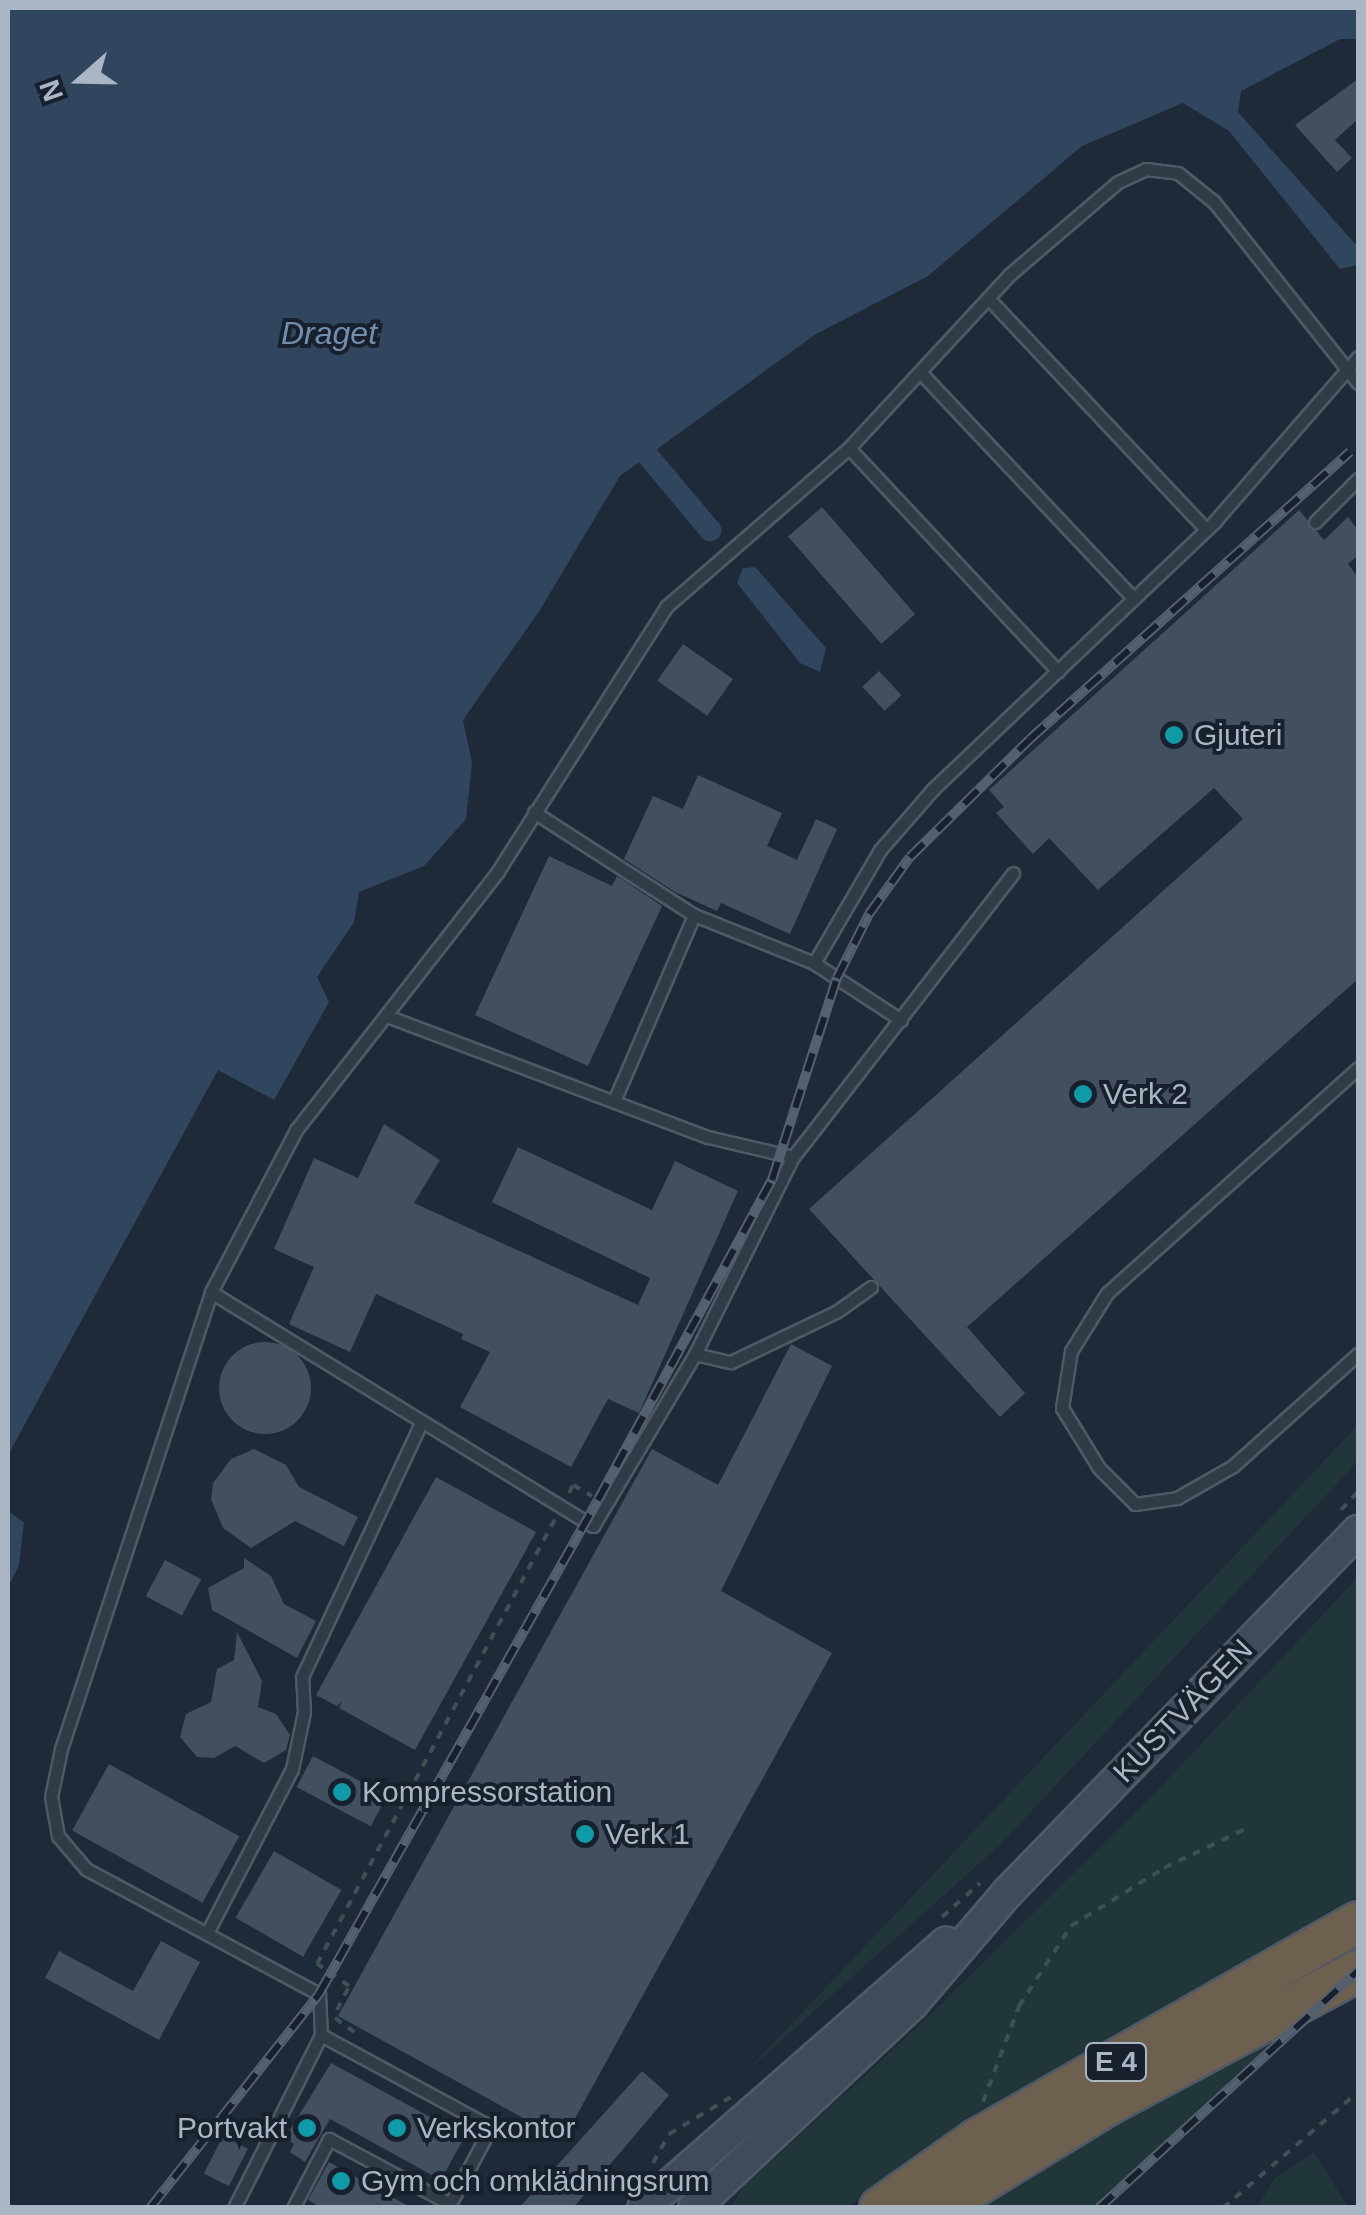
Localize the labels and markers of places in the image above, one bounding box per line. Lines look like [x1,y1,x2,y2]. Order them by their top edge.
place label: Gjuteri [1194,717,1282,753]
marker: Gjuteri [1163,724,1185,746]
place label: Verk 2 [1103,1076,1188,1112]
marker: Verk 2 [1072,1083,1094,1105]
place label: Kompressorstation [362,1774,612,1810]
marker: Kompressorstation [331,1781,353,1803]
place label: Verk 1 [605,1816,690,1852]
marker: Verk 1 [574,1823,596,1845]
place label: Portvakt [177,2110,287,2146]
place label: Verkskontor [417,2110,575,2146]
marker: Portvakt [296,2117,318,2139]
marker: Verkskontor [386,2117,408,2139]
place label: Gym och omklädningsrum [361,2163,709,2199]
marker: Gym och omklädningsrum [330,2170,352,2192]

